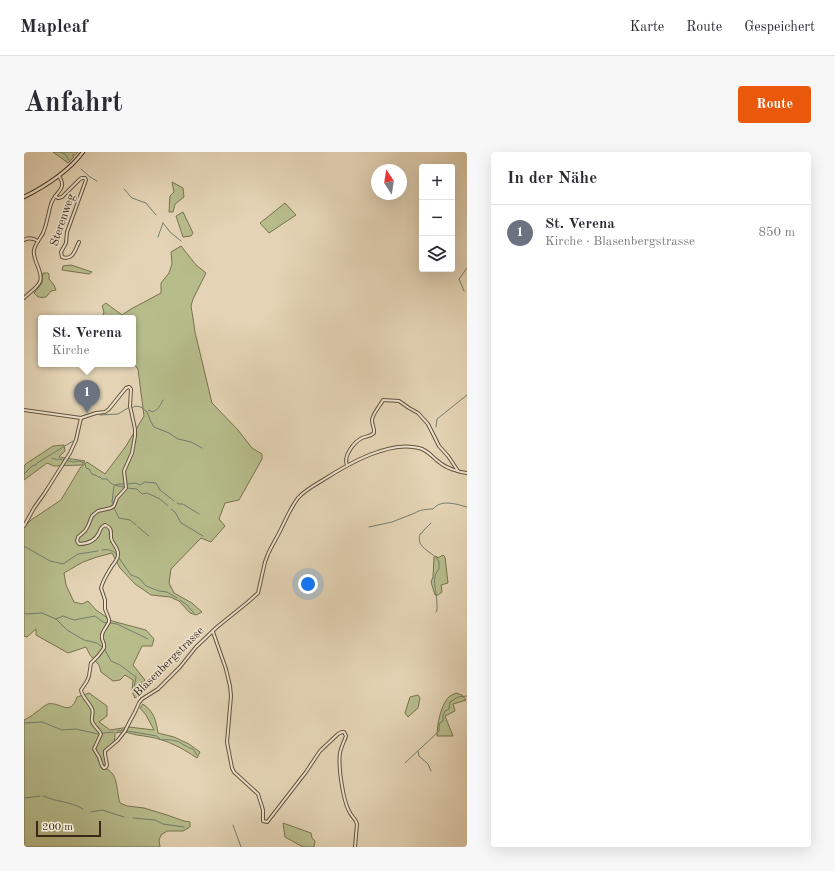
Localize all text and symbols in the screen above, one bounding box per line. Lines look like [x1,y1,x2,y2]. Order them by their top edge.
text: Mapleaf [20,18,88,37]
text: Karte [630,20,664,34]
text: Route [686,20,722,34]
text: Gespeichert [744,20,815,34]
button: Route [738,86,811,123]
text: Anfahrt [24,90,123,118]
north arrow [371,164,407,200]
map controls [419,164,455,272]
button: + [419,164,455,200]
text: In der Nähe [507,170,597,187]
street label: Sterenweg [48,192,78,248]
button: − [419,200,455,236]
text: St. Verena [545,217,615,232]
text: 1 [516,226,524,239]
text: 850 m [758,226,795,239]
text: Kirche · Blasenbergstrasse [545,235,695,248]
button: layers [419,236,455,272]
popup [38,315,136,367]
text: St. Verena [52,326,122,341]
text: Kirche [52,344,89,357]
pin: 1 [74,380,100,413]
your location [298,574,318,594]
street label: Blasenbergstrasse [132,624,207,699]
scale bar [36,819,101,838]
text: 200 m [42,822,73,833]

